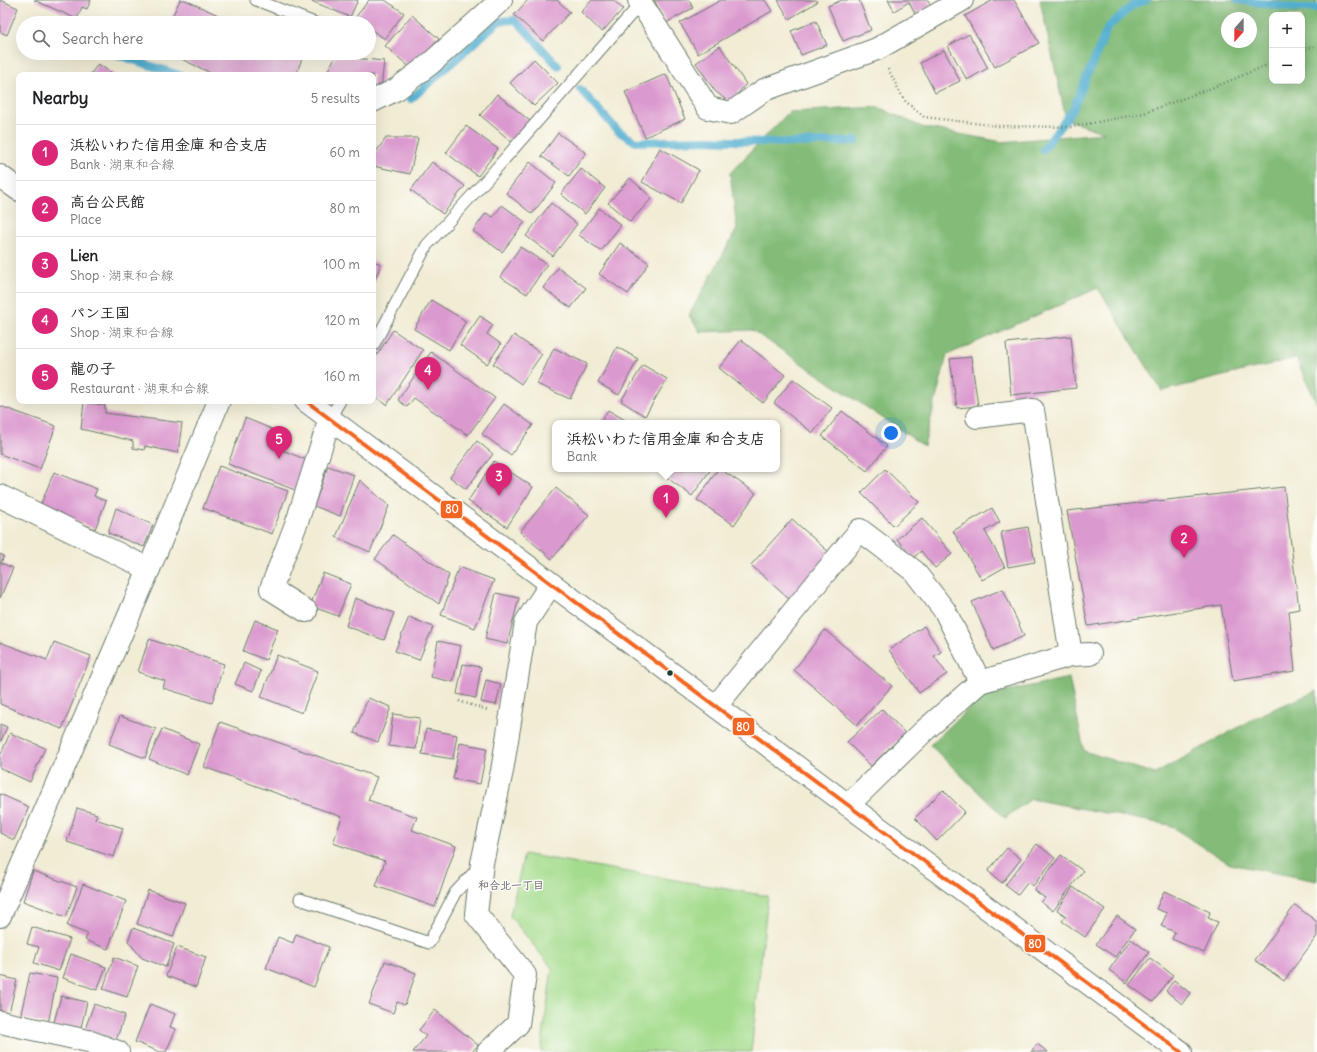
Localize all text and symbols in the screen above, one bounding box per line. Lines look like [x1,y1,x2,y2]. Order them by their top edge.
north arrow [1221,12,1257,48]
map controls [1269,12,1305,84]
button: + [1269,12,1305,48]
search box [16,16,376,60]
icon: search [30,27,52,49]
text: Search here [62,29,143,48]
button: − [1269,48,1305,84]
text: Nearby [32,87,88,109]
text: 5 results [311,90,360,107]
text: 浜松いわた信用金庫 和合支店 [70,135,269,154]
text: 1 [42,144,48,161]
text: 60 m [329,144,360,161]
text: Bank · 湖東和合線 [70,156,174,173]
text: 高台公民館 [70,192,145,211]
text: 2 [41,200,49,217]
text: 80 m [329,200,360,217]
text: Place [70,211,101,228]
text: Lien [70,246,98,265]
text: 3 [41,256,49,273]
text: 100 m [323,256,360,273]
text: Shop · 湖東和合線 [70,267,174,284]
text: パン王国 [70,303,130,322]
text: 4 [41,312,49,329]
text: 120 m [325,312,360,329]
text: Shop · 湖東和合線 [70,324,174,341]
pin: 4 [415,357,441,390]
text: 龍の子 [70,359,115,378]
text: 5 [41,368,49,385]
text: 160 m [324,368,360,385]
text: Restaurant · 湖東和合線 [70,380,209,397]
popup [552,420,780,472]
your location [881,423,901,443]
pin: 5 [266,426,292,459]
text: 浜松いわた信用金庫 和合支店 [567,429,765,448]
text: Bank [567,448,597,465]
pin: 3 [486,463,512,496]
pin: 1 [653,485,679,518]
line badge: 80 [440,500,463,519]
text: 80 [445,502,459,516]
pin: 2 [1171,525,1197,558]
unlabelled marker [665,668,675,678]
line badge: 80 [732,717,755,736]
text: 80 [736,720,750,734]
district label: 和合北一丁目 [478,878,544,892]
line badge: 80 [1024,934,1046,953]
text: 80 [1028,937,1042,951]

